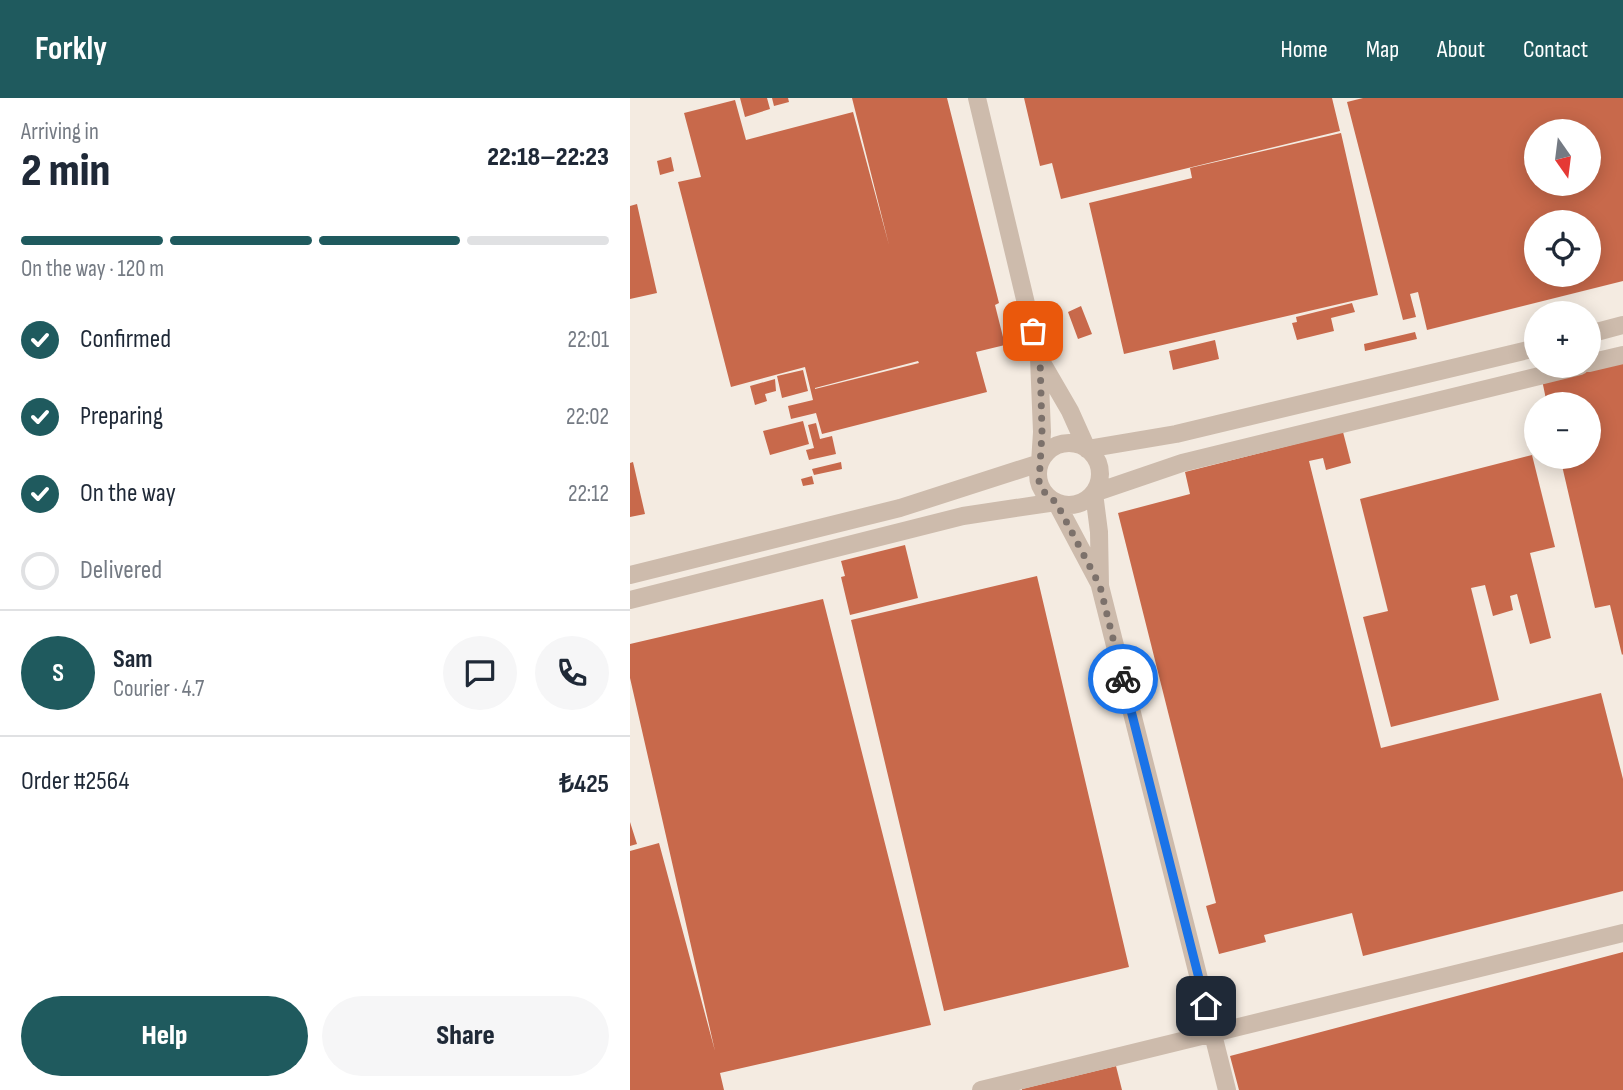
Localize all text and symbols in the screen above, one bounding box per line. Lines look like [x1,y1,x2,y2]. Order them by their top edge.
text: Forkly [35,29,107,69]
text: Home [1280,35,1328,64]
text: Map [1366,35,1399,64]
text: About [1437,35,1485,64]
text: Contact [1523,35,1588,64]
text: Arriving in [21,118,99,146]
north arrow [1524,119,1601,196]
map controls [1524,119,1601,469]
text: 22:18–22:23 [487,142,609,173]
text: 2 min [21,144,110,199]
button: locate [1524,210,1601,287]
text: On the way · 120 m [21,255,164,283]
pin [1003,301,1063,361]
button: + [1524,301,1601,378]
icon: bag [1014,312,1052,350]
icon: check [21,321,59,359]
text: Confirmed [80,324,171,355]
text: 22:01 [567,326,609,354]
button: − [1524,392,1601,469]
icon: check [21,398,59,436]
text: Preparing [80,401,163,432]
text: 22:02 [566,403,609,431]
icon: check [21,475,59,513]
text: On the way [80,478,176,509]
text: 22:12 [568,480,609,508]
text: Delivered [80,555,162,586]
button: chat [443,636,517,710]
button: phone [535,636,609,710]
text: Sam [113,644,153,675]
courier [1088,644,1158,714]
text: S [52,658,64,689]
icon: bike [1104,660,1142,698]
text: Courier · 4.7 [113,675,204,703]
text: Order #2564 [21,766,129,797]
text: ₺425 [559,769,609,800]
pin [1176,976,1236,1036]
icon: home [1187,987,1225,1025]
button: Help [21,996,308,1076]
button: Share [322,996,609,1076]

